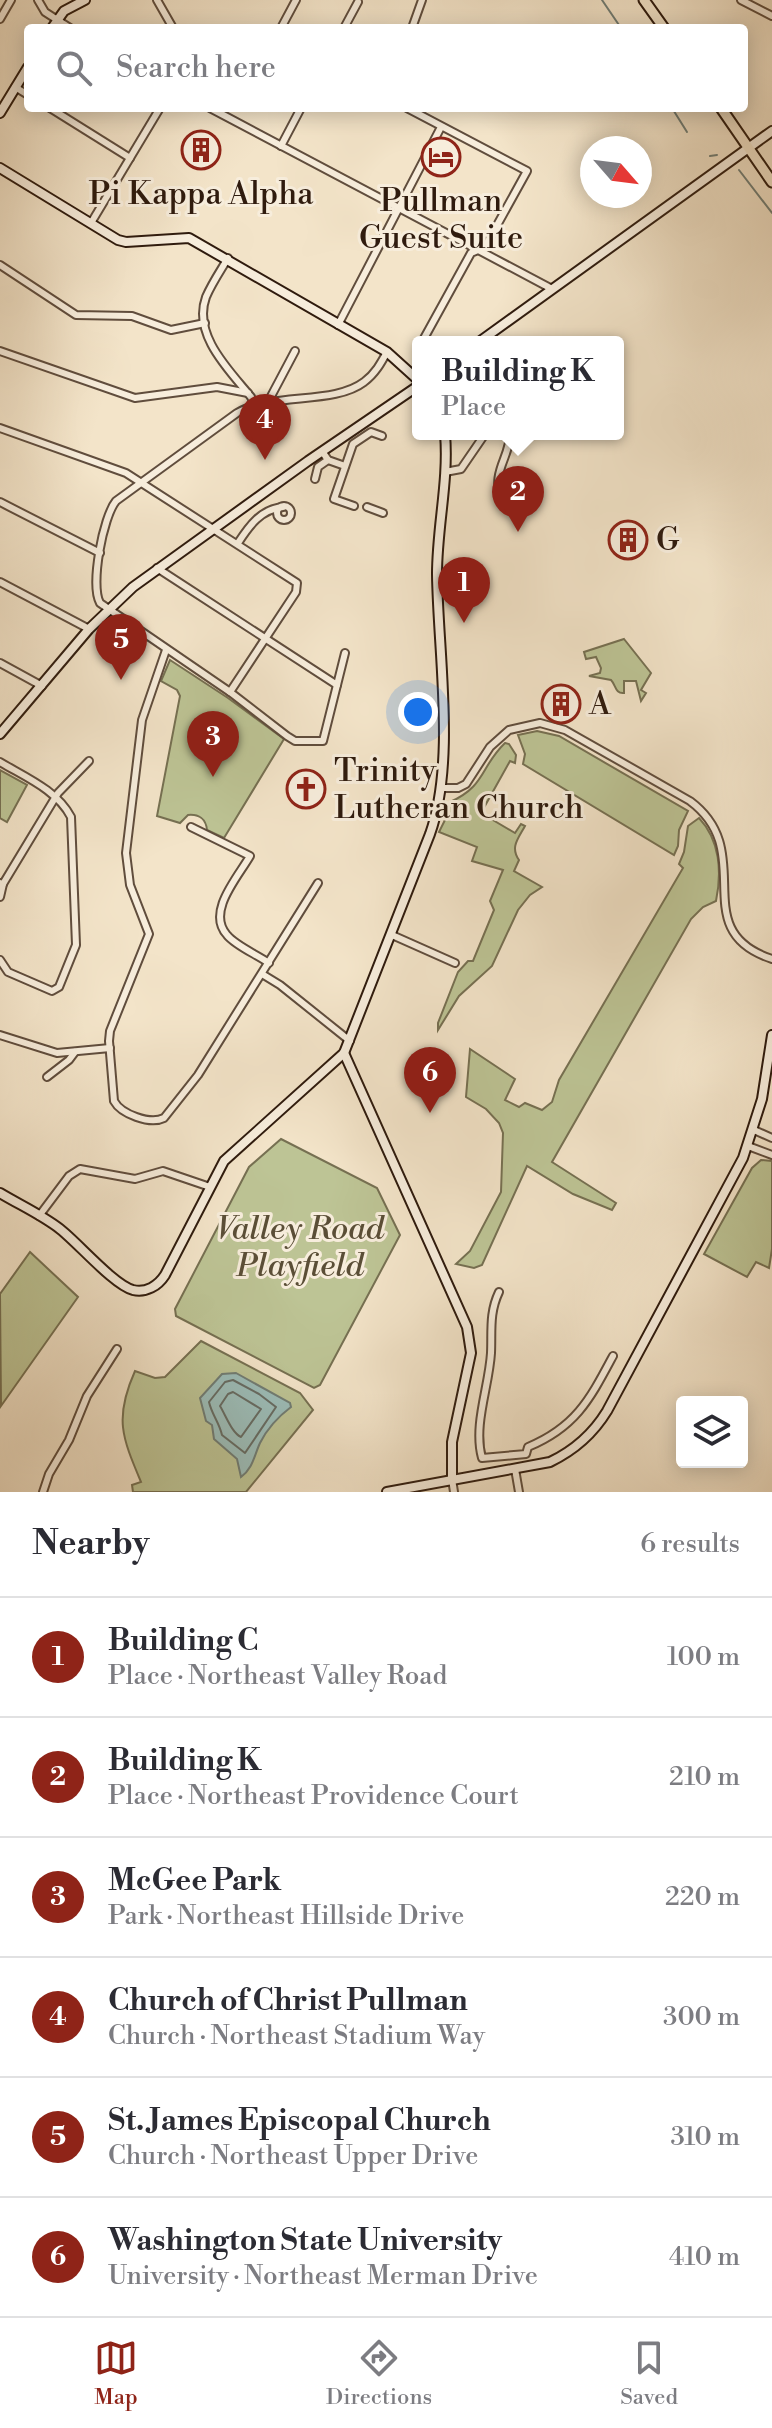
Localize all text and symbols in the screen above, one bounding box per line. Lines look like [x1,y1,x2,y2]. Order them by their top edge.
search box [24,24,748,112]
icon: search [52,46,96,90]
text: Search here [116,49,276,87]
building icon: Pi Kappa Alpha [180,129,222,171]
hotel icon: Pullman Guest Suite [420,136,462,178]
north arrow [580,136,652,208]
place label: Pi Kappa Alpha [89,174,314,214]
place label: Pullman Guest Suite [359,181,523,258]
popup [412,336,624,440]
text: Building K [441,353,595,391]
text: Place [441,391,506,423]
pin: 4 [239,394,291,460]
pin: 2 [492,466,544,532]
building icon: G [607,519,649,561]
place label: G [656,520,680,560]
pin: 1 [438,557,490,623]
pin: 5 [95,614,147,680]
building icon: A [540,683,582,725]
place label: A [588,684,612,724]
your location [398,692,438,732]
pin: 3 [187,711,239,777]
place label: Trinity Lutheran Church [334,751,584,828]
church icon: Trinity Lutheran Church [285,768,327,810]
pin: 6 [404,1047,456,1113]
park label: Valley Road Playfield [216,1209,386,1286]
map controls [676,1396,748,1468]
button: layers [676,1396,748,1468]
text: Nearby [32,1523,150,1565]
text: 6 results [640,1528,740,1560]
text: Building C [108,1622,258,1660]
text: 1 [52,1641,64,1673]
text: 100 m [667,1641,740,1673]
text: Place · Northeast Valley Road [108,1660,447,1692]
text: Building K [108,1742,261,1780]
text: 2 [50,1761,66,1793]
text: 210 m [669,1761,740,1793]
text: Place · Northeast Providence Court [108,1780,519,1812]
text: McGee Park [108,1862,281,1900]
text: 3 [50,1881,66,1913]
text: 220 m [665,1881,740,1913]
text: Park · Northeast Hillside Drive [108,1900,464,1932]
text: Church of Christ Pullman [108,1982,468,2020]
text: 4 [49,2001,67,2033]
text: 300 m [663,2001,740,2033]
text: Church · Northeast Stadium Way [108,2020,485,2052]
text: St. James Episcopal Church [108,2102,491,2140]
text: 5 [50,2121,66,2153]
text: 310 m [671,2121,740,2153]
text: Church · Northeast Upper Drive [108,2140,478,2172]
text: Washington State University [108,2222,502,2260]
text: 6 [50,2241,66,2273]
text: 410 m [669,2241,740,2273]
text: University · Northeast Merman Drive [108,2260,538,2292]
tab: Map [94,2336,138,2411]
tab: Directions [326,2336,432,2411]
tab: Saved [620,2336,678,2411]

